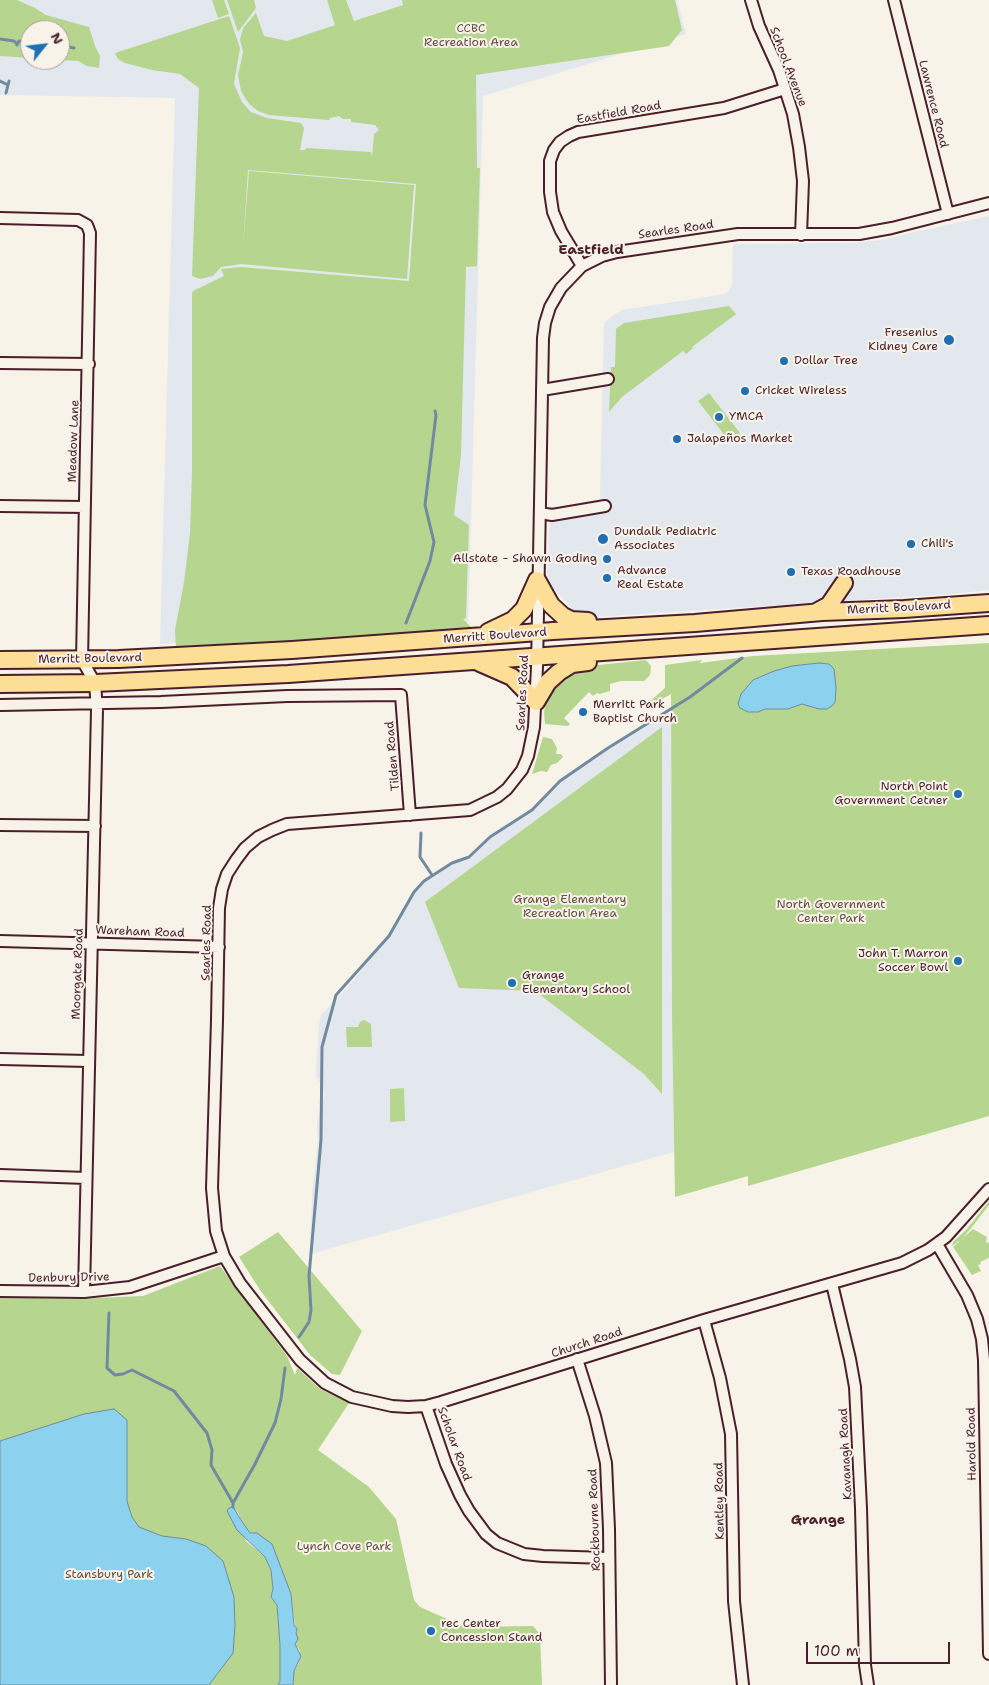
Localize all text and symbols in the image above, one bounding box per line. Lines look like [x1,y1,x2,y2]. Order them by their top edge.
north arrow [20,20,70,70]
park label: CCBC Recreation Area [424,22,518,50]
street label: School Avenue [766,25,810,109]
text: N [47,29,68,47]
street label: Lawrence Road [915,59,951,149]
street label: Eastfield Road [576,99,662,127]
street label: Searles Road [637,218,715,242]
district label: Eastfield [558,242,624,258]
place label: Fresenius Kidney Care [868,326,938,354]
marker: Fresenius Kidney Care [942,333,956,347]
place label: Dollar Tree [794,354,858,368]
marker: Dollar Tree [778,355,790,367]
place label: Cricket Wireless [755,384,847,398]
marker: Cricket Wireless [739,385,751,397]
street label: Meadow Lane [65,399,83,483]
place label: YMCA [729,410,764,424]
marker: YMCA [713,411,725,423]
place label: Jalapeños Market [687,432,793,446]
marker: Jalapeños Market [671,433,683,445]
place label: Dundalk Pediatric Associates [614,525,717,553]
marker: Dundalk Pediatric Associates [596,532,610,546]
place label: Chili's [921,537,954,551]
marker: Chili's [905,538,917,550]
place label: Allstate - Shawn Goding [453,552,597,566]
marker: Allstate - Shawn Goding [601,553,613,565]
place label: Advance Real Estate [617,564,684,592]
place label: Texas Roadhouse [801,565,901,579]
marker: Texas Roadhouse [785,566,797,578]
marker: Advance Real Estate [601,572,613,584]
street label: Merritt Boulevard [847,598,951,618]
street label: Merritt Boulevard [443,625,547,647]
street label: Merritt Boulevard [38,651,142,667]
street label: Searles Road [514,655,532,731]
place label: Merritt Park Baptist Church [593,698,677,726]
marker: Merritt Park Baptist Church [577,706,589,718]
street label: Tilden Road [383,721,403,791]
place label: North Point Government Cetner [835,780,948,808]
marker: North Point Government Cetner [952,788,964,800]
park label: Grange Elementary Recreation Area [513,893,627,921]
park label: North Government Center Park [776,898,886,926]
street label: Searles Road [199,905,215,981]
street label: Wareham Road [95,923,185,941]
street label: Moorgate Road [69,928,87,1020]
place label: John T. Marron Soccer Bowl [858,947,948,975]
marker: John T. Marron Soccer Bowl [952,955,964,967]
place label: Grange Elementary School [522,969,630,997]
marker: Grange Elementary School [506,977,518,989]
street label: Denbury Drive [28,1270,110,1286]
street label: Church Road [550,1325,624,1361]
street label: Scholar Road [434,1405,474,1483]
street label: Harold Road [964,1407,980,1481]
street label: Kavanagh Road [836,1408,856,1500]
street label: Kentley Road [712,1462,728,1540]
street label: Rockbourne Road [586,1469,604,1571]
district label: Grange [791,1512,845,1528]
park label: Lynch Cove Park [297,1540,391,1554]
park label: Stansbury Park [65,1568,153,1582]
place label: rec Center Concession Stand [441,1617,542,1645]
marker: rec Center Concession Stand [425,1625,437,1637]
scale bar [809,1632,953,1664]
text: 100 m [814,1641,859,1661]

